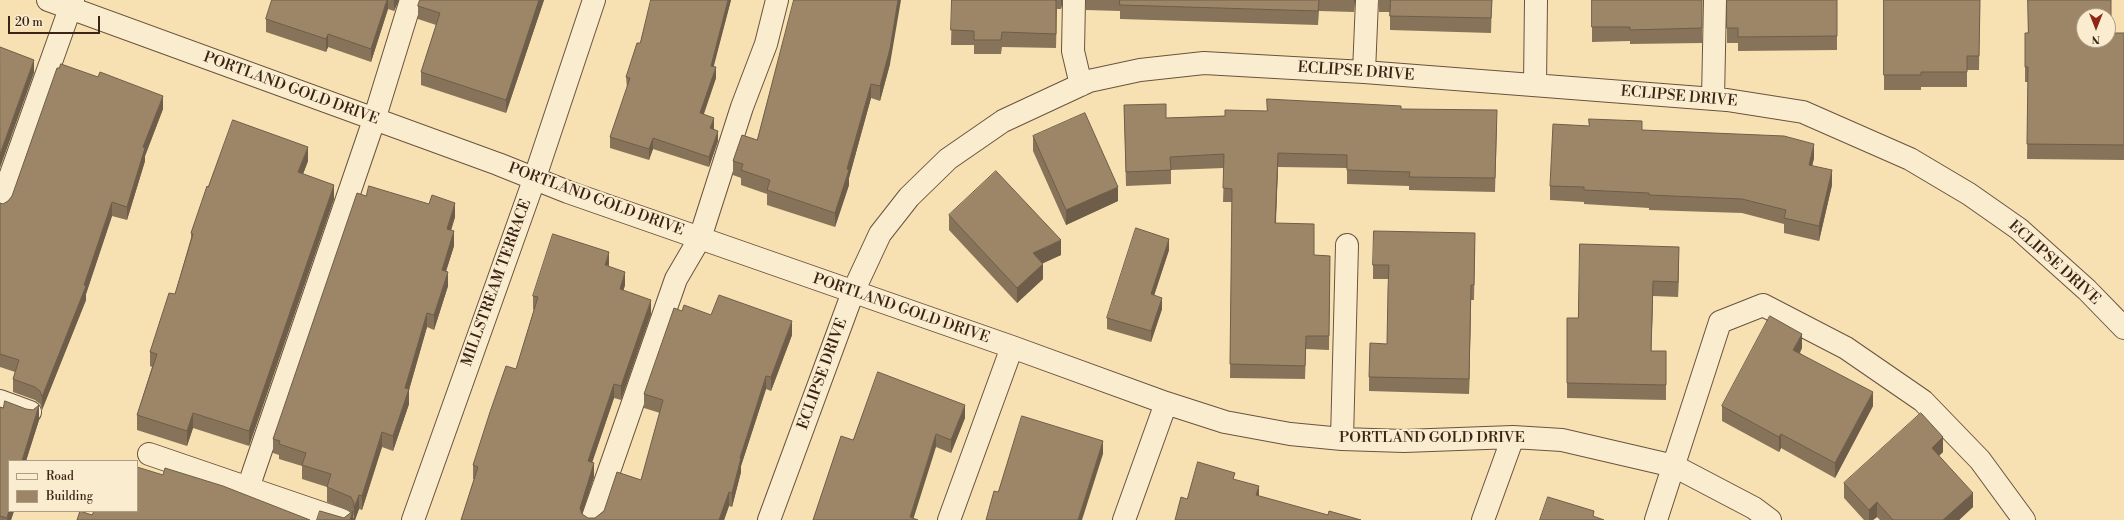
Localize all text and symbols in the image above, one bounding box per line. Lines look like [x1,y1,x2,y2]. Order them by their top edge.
scale bar [10,8,102,34]
north arrow [2076,8,2116,48]
text: 20 m [15,15,43,30]
text: N [2092,32,2100,46]
street label: PORTLAND GOLD DRIVE [201,49,381,129]
street label: ECLIPSE DRIVE [1297,59,1415,85]
street label: ECLIPSE DRIVE [1620,83,1738,111]
street label: PORTLAND GOLD DRIVE [506,160,686,240]
street label: MILLSTREAM TERRACE [458,197,536,369]
street label: ECLIPSE DRIVE [2004,217,2104,309]
street label: PORTLAND GOLD DRIVE [810,270,992,348]
street label: ECLIPSE DRIVE [794,316,852,432]
street label: PORTLAND GOLD DRIVE [1339,429,1525,447]
legend [8,460,138,512]
text: Road [46,469,74,484]
text: Building [46,489,93,504]

